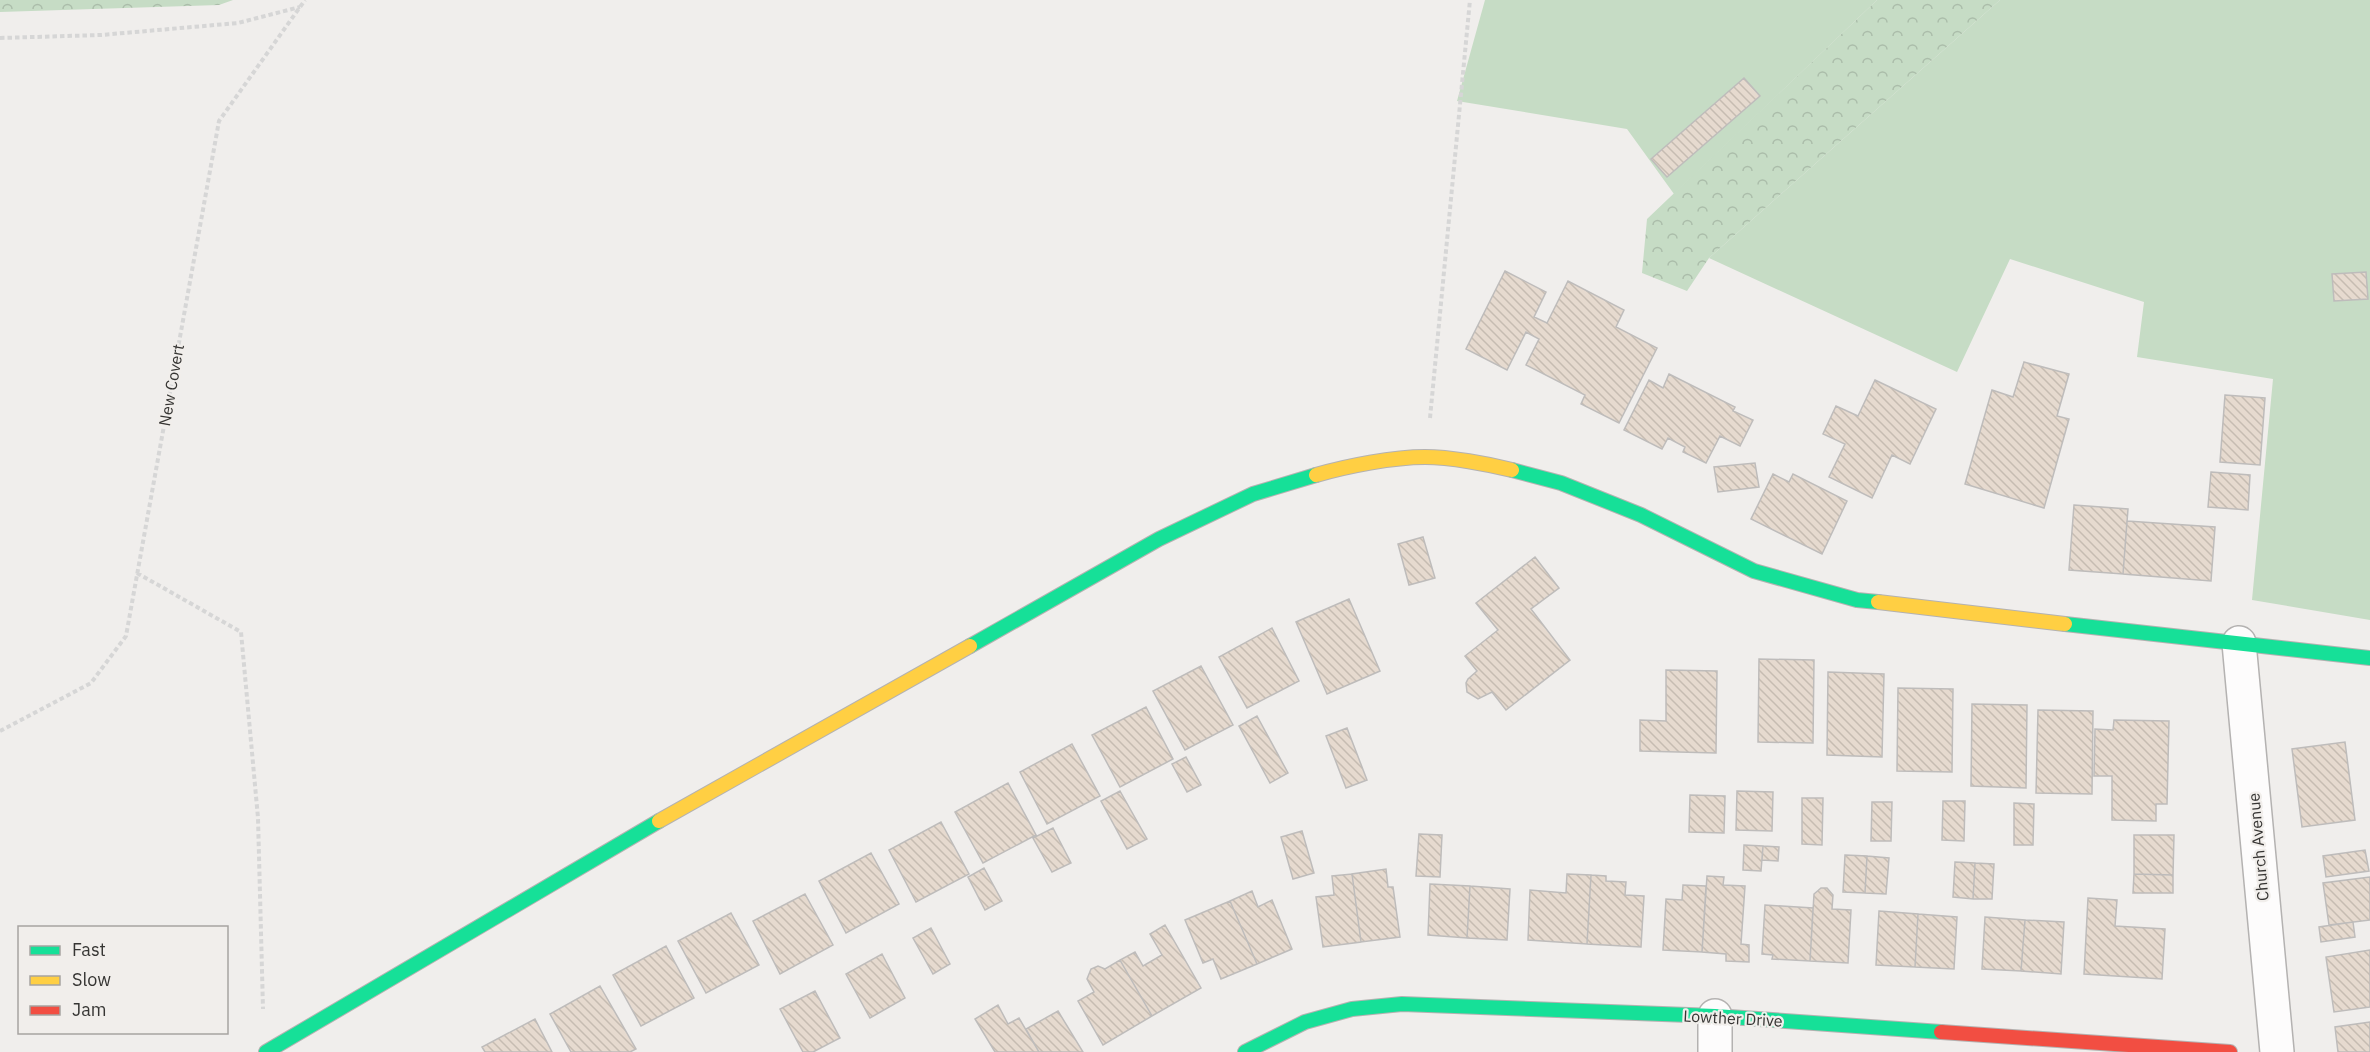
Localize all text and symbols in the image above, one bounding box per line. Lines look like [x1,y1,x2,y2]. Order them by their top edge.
street label: New Covert [154,342,188,428]
street label: Church Avenue [2243,792,2273,902]
legend [18,926,228,1034]
text: Fast [72,938,106,961]
text: Slow [72,968,111,991]
text: Jam [72,998,107,1021]
street label: Lowther Drive [1683,1005,1783,1031]

